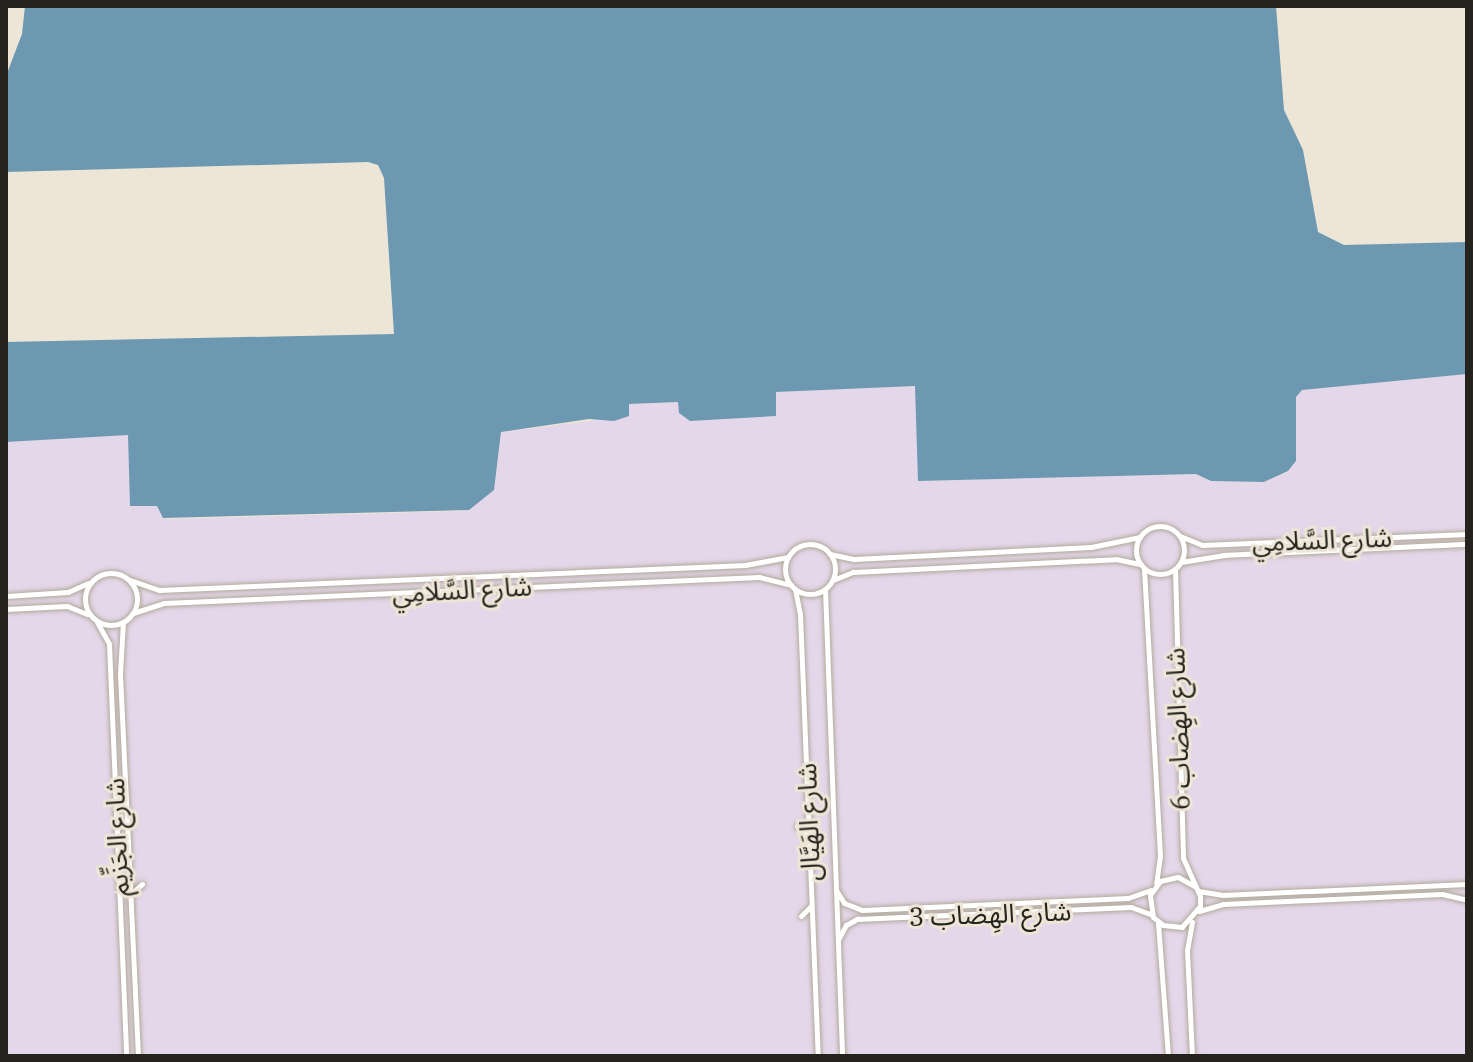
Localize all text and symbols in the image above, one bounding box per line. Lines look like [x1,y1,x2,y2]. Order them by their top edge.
street label: شارع السَّلامِي [1251,522,1393,558]
street label: شارع السَّلامِي [391,571,533,609]
street label: شارع الهِضاب 6 [1160,647,1196,811]
street label: شارع الهَيَّال [791,762,827,882]
street label: شارع الجَزِّيم [99,777,135,897]
street label: شارع الهِضاب 3 [908,896,1072,932]

